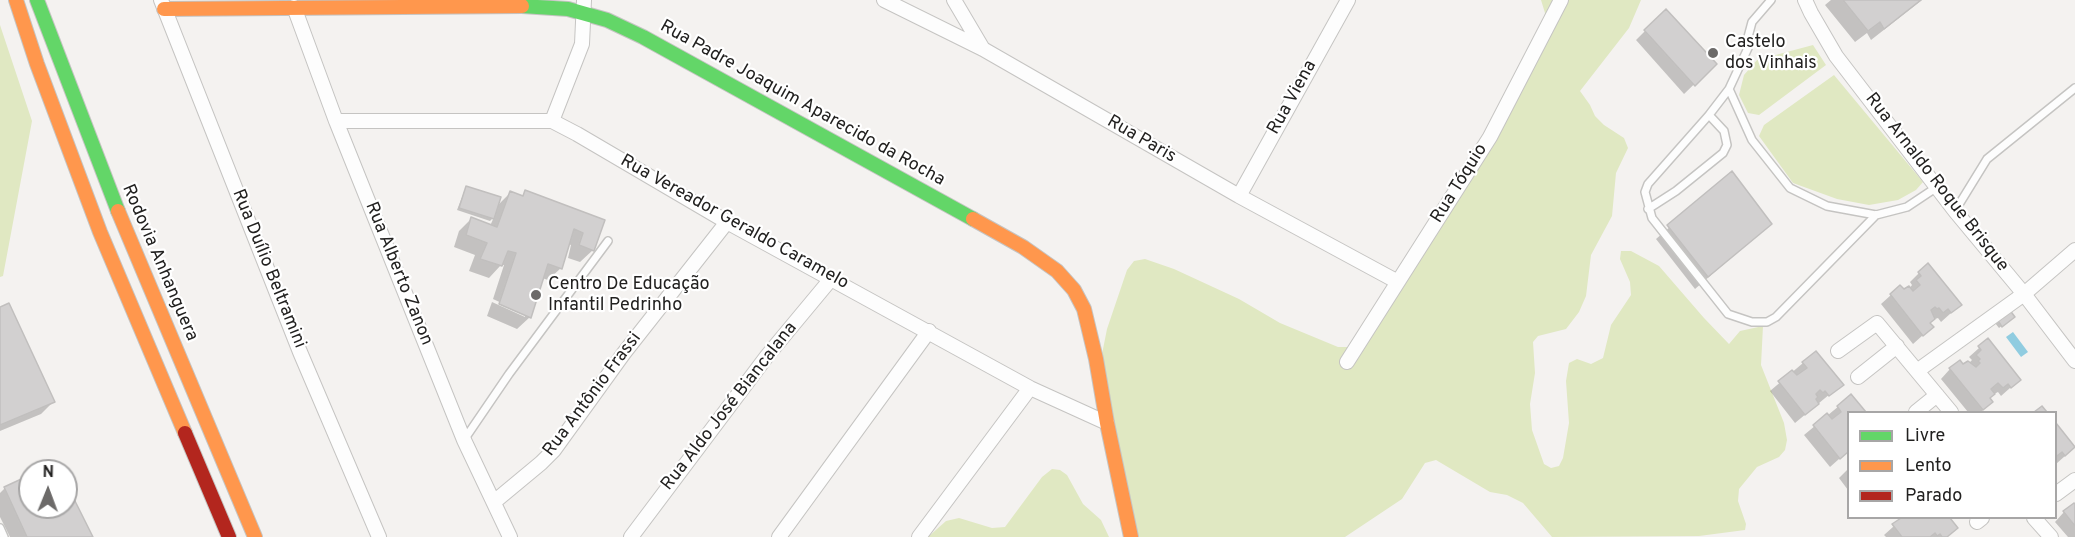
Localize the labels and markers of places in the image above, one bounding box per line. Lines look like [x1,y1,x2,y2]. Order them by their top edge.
place label: Castelo dos Vinhais [1725,32,1817,74]
marker: Castelo dos Vinhais [1706,46,1720,60]
place label: Centro De Educação Infantil Pedrinho [548,274,710,316]
marker: Centro De Educação Infantil Pedrinho [529,288,543,302]

